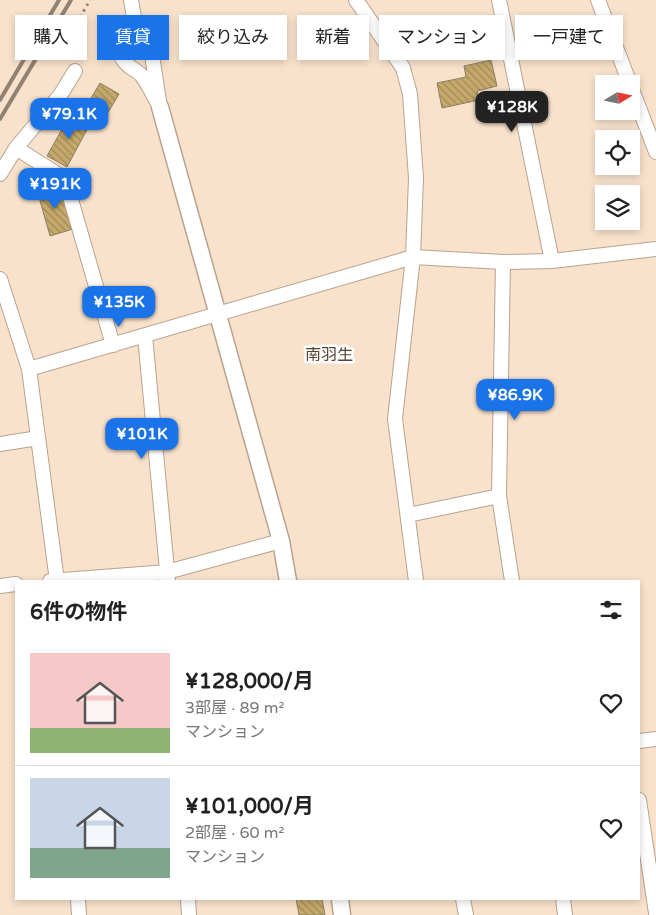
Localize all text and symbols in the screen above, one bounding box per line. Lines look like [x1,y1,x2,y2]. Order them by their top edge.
chip: 購入 [15,15,87,60]
chip: 賃貸 [97,15,169,60]
chip: 絞り込み [179,15,287,60]
chip: 新着 [297,15,369,60]
chip: マンション [379,15,505,60]
chip: 一戸建て [515,15,623,60]
north arrow [595,75,640,120]
map controls [595,75,640,230]
pin: ¥128K [477,90,547,133]
text: ¥128K [486,97,538,117]
pin: ¥79.1K [28,98,110,140]
text: ¥79.1K [41,104,97,124]
button: locate [595,130,640,175]
pin: ¥191K [20,168,90,210]
text: ¥191K [29,174,81,194]
button: layers [595,185,640,230]
pin: ¥135K [84,286,154,328]
text: ¥135K [93,292,145,312]
district label: 南羽生 [305,345,353,365]
pin: ¥86.9K [474,378,556,421]
text: ¥86.9K [487,385,543,405]
pin: ¥101K [107,418,177,460]
text: ¥101K [116,424,168,444]
icon: filters [597,596,625,624]
text: 6件の物件 [30,600,127,625]
text: ¥128,000/月 [185,669,314,694]
icon: home [70,673,130,733]
icon: heart [597,689,625,717]
text: 3部屋 · 89 m² [185,698,284,718]
text: マンション [185,722,265,742]
text: ¥101,000/月 [185,794,314,819]
icon: home [70,798,130,858]
icon: heart [597,814,625,842]
text: 2部屋 · 60 m² [185,823,284,843]
text: マンション [185,847,265,867]

